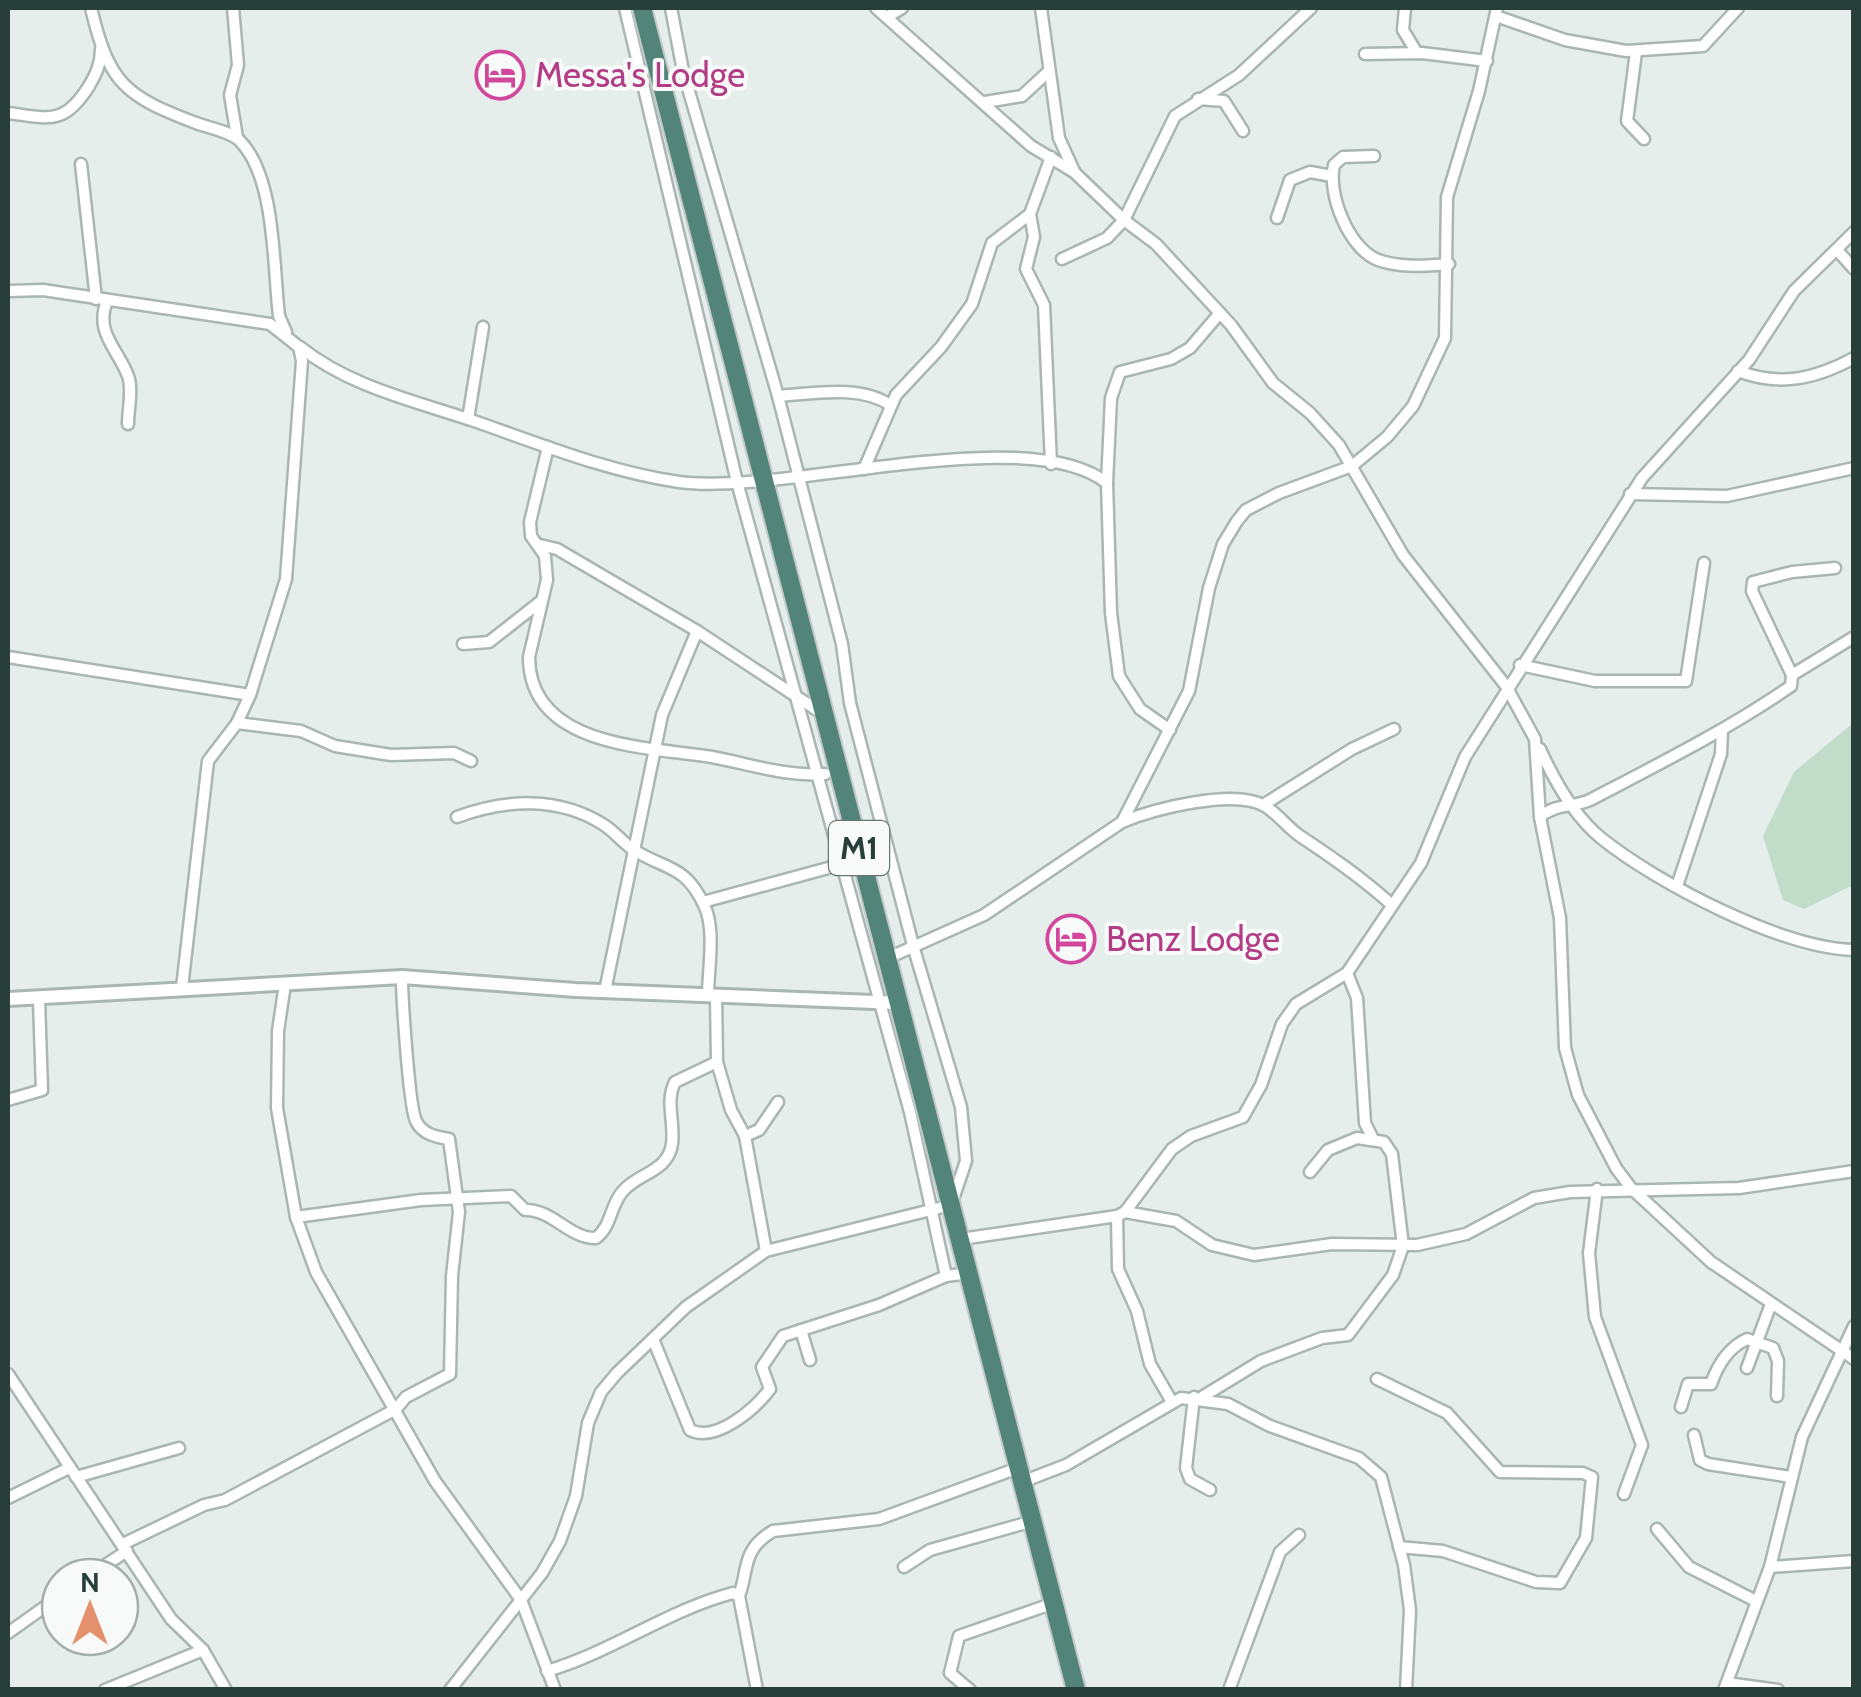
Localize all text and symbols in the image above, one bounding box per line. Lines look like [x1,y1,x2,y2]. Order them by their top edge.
hotel icon: Messa's Lodge [474,49,526,101]
place label: Messa's Lodge [535,53,745,96]
road number: M1 [829,821,889,875]
hotel icon: Benz Lodge [1045,913,1097,965]
place label: Benz Lodge [1106,917,1280,960]
north arrow [40,1557,140,1657]
text: N [80,1565,100,1599]

